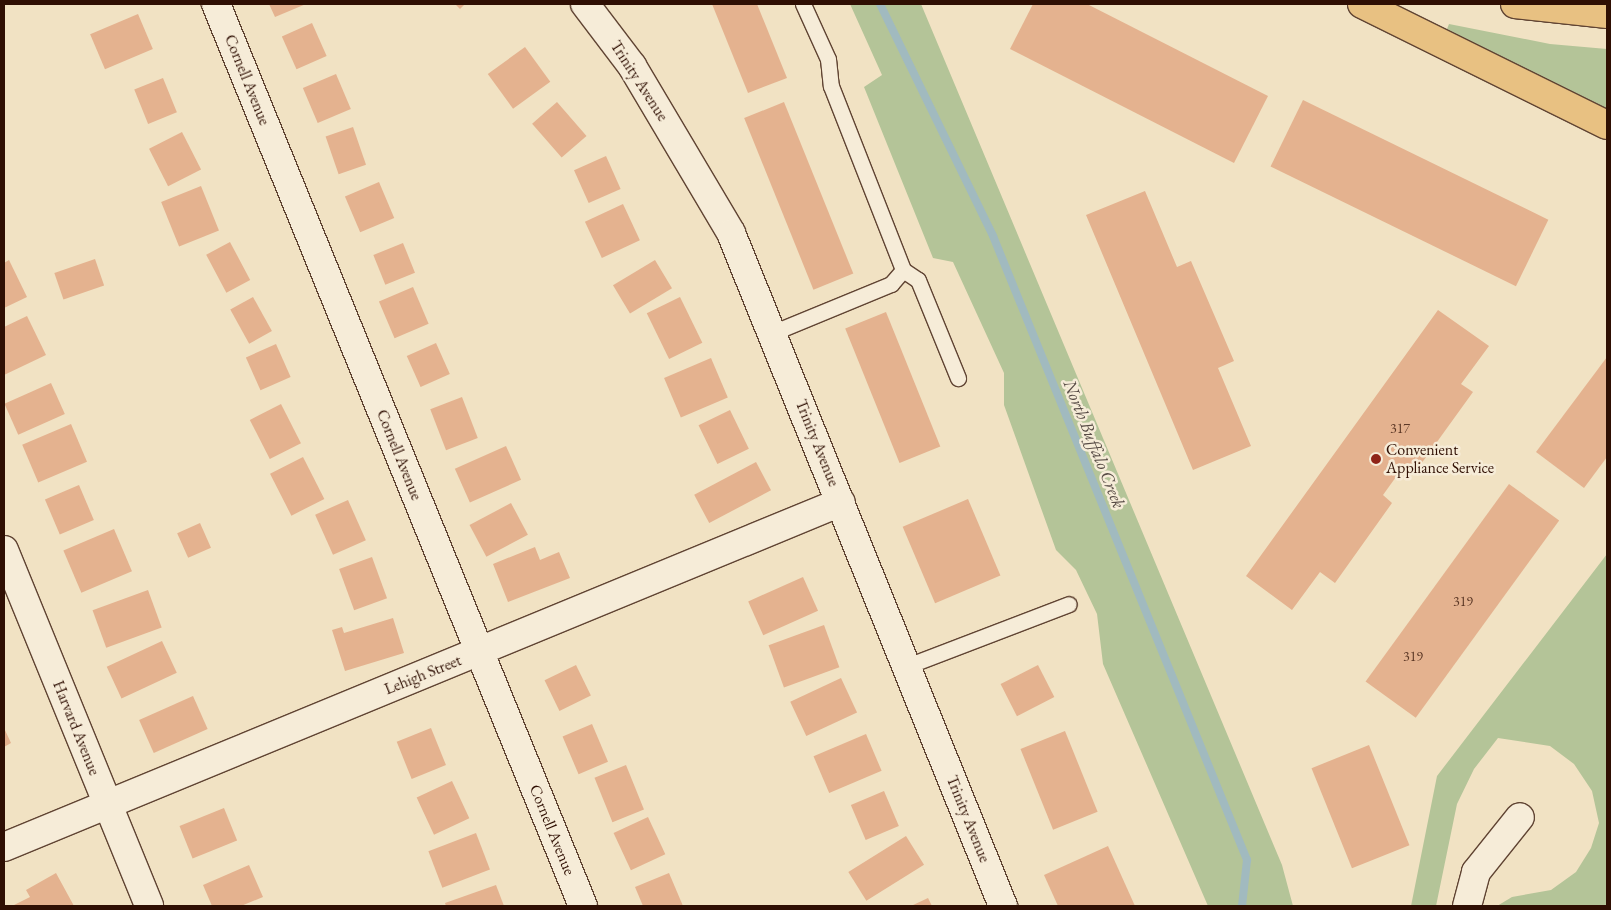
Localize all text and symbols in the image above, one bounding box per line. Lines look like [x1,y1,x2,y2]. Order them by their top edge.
street label: Cornell Avenue [220,32,274,128]
street label: Trinity Avenue [606,37,672,125]
water label: North Buffalo Creek [1058,377,1130,511]
street label: Trinity Avenue [791,397,843,489]
street label: Cornell Avenue [372,407,426,503]
house number: 317 [1390,420,1410,436]
place label: Convenient Appliance Service [1386,440,1494,478]
marker: Convenient Appliance Service [1370,453,1382,465]
house number: 319 [1453,593,1473,609]
house number: 319 [1403,648,1423,664]
street label: Lehigh Street [382,651,464,699]
street label: Harvard Avenue [48,678,104,778]
street label: Trinity Avenue [942,773,994,865]
street label: Cornell Avenue [525,782,579,878]

